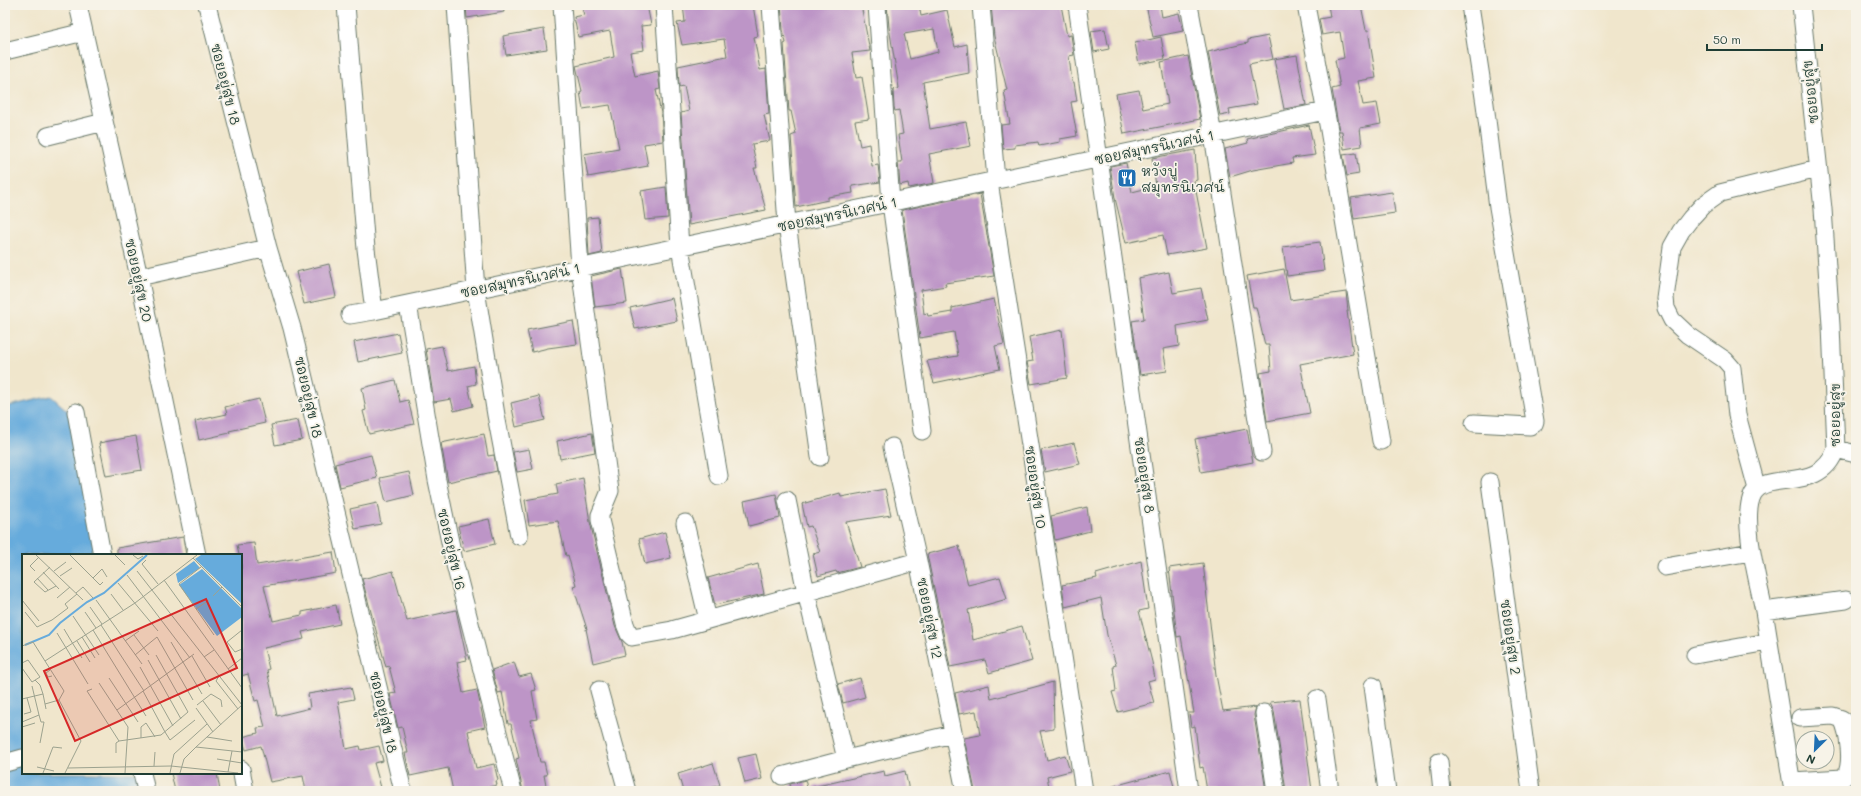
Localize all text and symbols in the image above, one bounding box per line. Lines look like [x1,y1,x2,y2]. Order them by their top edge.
scale bar [1707,26,1822,52]
text: 50 m [1713,31,1741,47]
street label: ซอยอยู่สุข 18 [205,41,245,127]
street label: ซอยอยู่สุข [1797,59,1825,125]
street label: ซอยสมุทรนิเวศน์ 1 [1092,125,1216,171]
place label: หวังบู่ สมุทรนิเวศน์ [1141,161,1225,198]
restaurant icon: หวังบู่ สมุทรนิเวศน์ [1116,167,1138,189]
street label: ซอยสมุทรนิเวศน์ 1 [775,192,899,238]
street label: ซอยอยู่สุข 20 [119,237,157,324]
street label: ซอยสมุทรนิเวศน์ 1 [458,258,582,304]
street label: ซอยอยู่สุข 18 [288,354,328,440]
street label: ซอยอยู่สุข [1825,383,1846,447]
street label: ซอยอยู่สุข 8 [1128,436,1160,515]
street label: ซอยอยู่สุข 10 [1019,444,1051,530]
street label: ซอยอยู่สุข 16 [431,506,471,592]
inset map [22,554,242,774]
street label: ซอยอยู่สุข 12 [911,576,947,661]
street label: ซอยอยู่สุข 2 [1494,598,1526,676]
street label: ซอยอยู่สุข 18 [363,669,403,755]
north arrow [1795,730,1835,770]
text: N [1804,751,1818,768]

